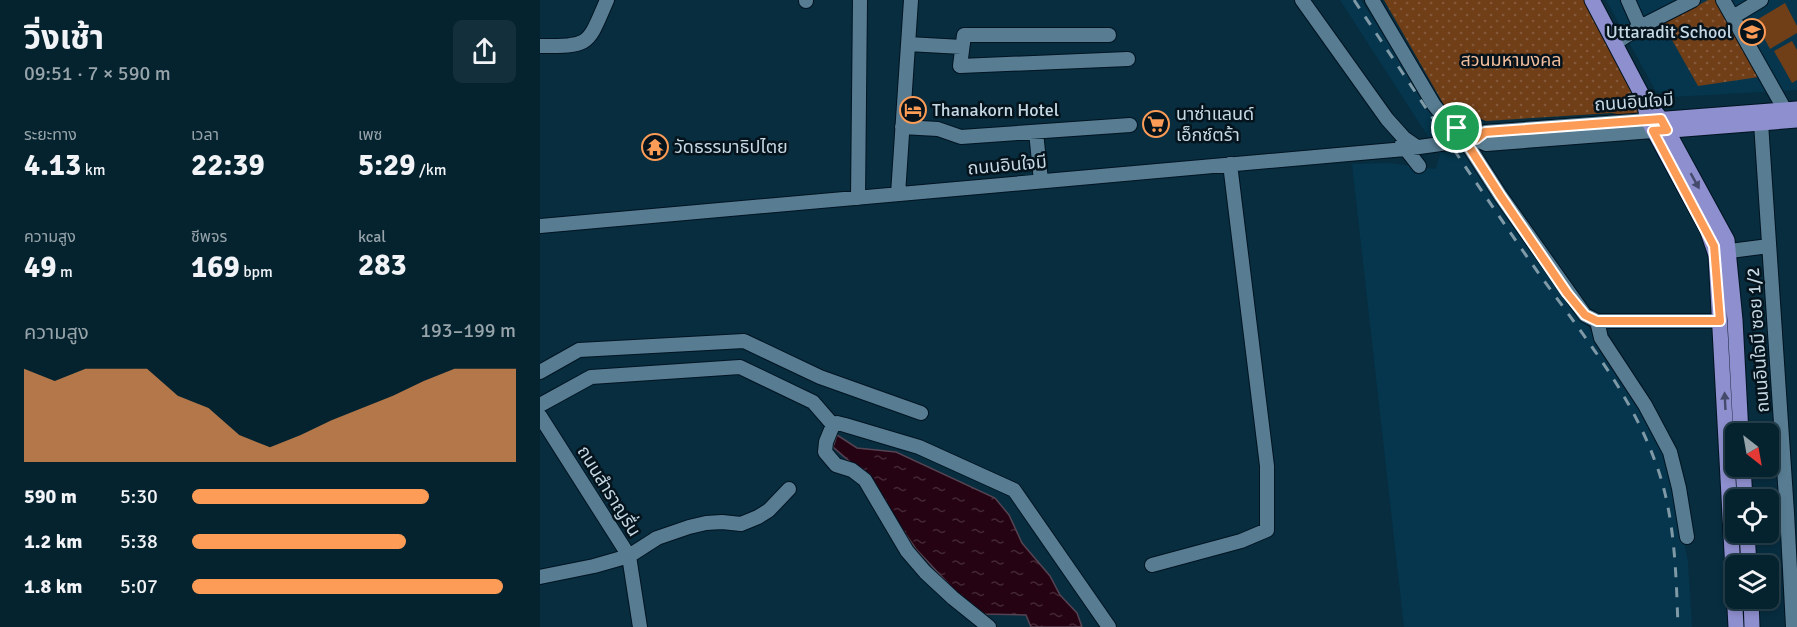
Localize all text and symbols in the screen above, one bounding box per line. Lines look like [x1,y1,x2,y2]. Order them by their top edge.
school or university icon: Uttaradit School [1737,17,1767,47]
text: วิ่งเช้า [24,18,104,59]
button: share [453,20,516,83]
place label: Uttaradit School [1606,21,1732,43]
park label: สวนมหามงคล [1460,49,1562,71]
text: 09:51 · 7 × 590 m [24,61,171,86]
street label: ถนนอินใจมี [1594,88,1674,116]
hotel icon: Thanakorn Hotel [898,95,928,125]
place label: Thanakorn Hotel [932,99,1059,121]
pin [1431,102,1482,153]
place label: นาซ่าแลนด์ เอ็กซ์ตร้า [1176,103,1254,146]
supermarket icon: นาซ่าแลนด์ เอ็กซ์ตร้า [1141,109,1171,139]
icon: arrive [1440,111,1473,144]
text: ระยะทาง [24,125,77,145]
text: เวลา [191,125,219,145]
text: เพซ [358,125,382,145]
temple icon: วัดธรรมาธิปไตย [640,132,670,162]
place label: วัดธรรมาธิปไตย [674,136,788,158]
text: 4.13 [24,147,81,184]
text: 22:39 [191,147,265,184]
text: 5:29 [358,147,415,184]
street label: ถนนอินใจมี [966,151,1048,179]
text: km [81,160,106,180]
text: /km [415,160,447,180]
one-way arrow [1690,173,1701,189]
text: ความสูง [24,227,76,247]
text: ชีพจร [191,227,227,247]
text: kcal [358,227,386,247]
text: 283 [358,247,407,284]
text: 49 [24,249,56,286]
text: 169 [191,249,240,286]
text: m [56,262,73,282]
text: bpm [240,262,273,282]
street label: ถนนอินใจมี ซอย 1/2 [1742,267,1774,413]
text: 193–199 m [420,318,516,343]
text: ความสูง [24,320,89,345]
one-way arrow [1720,391,1729,410]
north arrow [1725,423,1779,477]
map controls [1725,423,1779,609]
street label: ถนนสำราญรื่น [572,441,647,540]
text: 590 m [24,484,77,509]
text: 5:30 [120,484,158,509]
button: locate [1725,489,1779,543]
text: 1.2 km [24,529,82,554]
text: 5:38 [120,529,158,554]
button: layers [1725,555,1779,609]
text: 1.8 km [24,574,82,599]
text: 5:07 [120,574,158,599]

